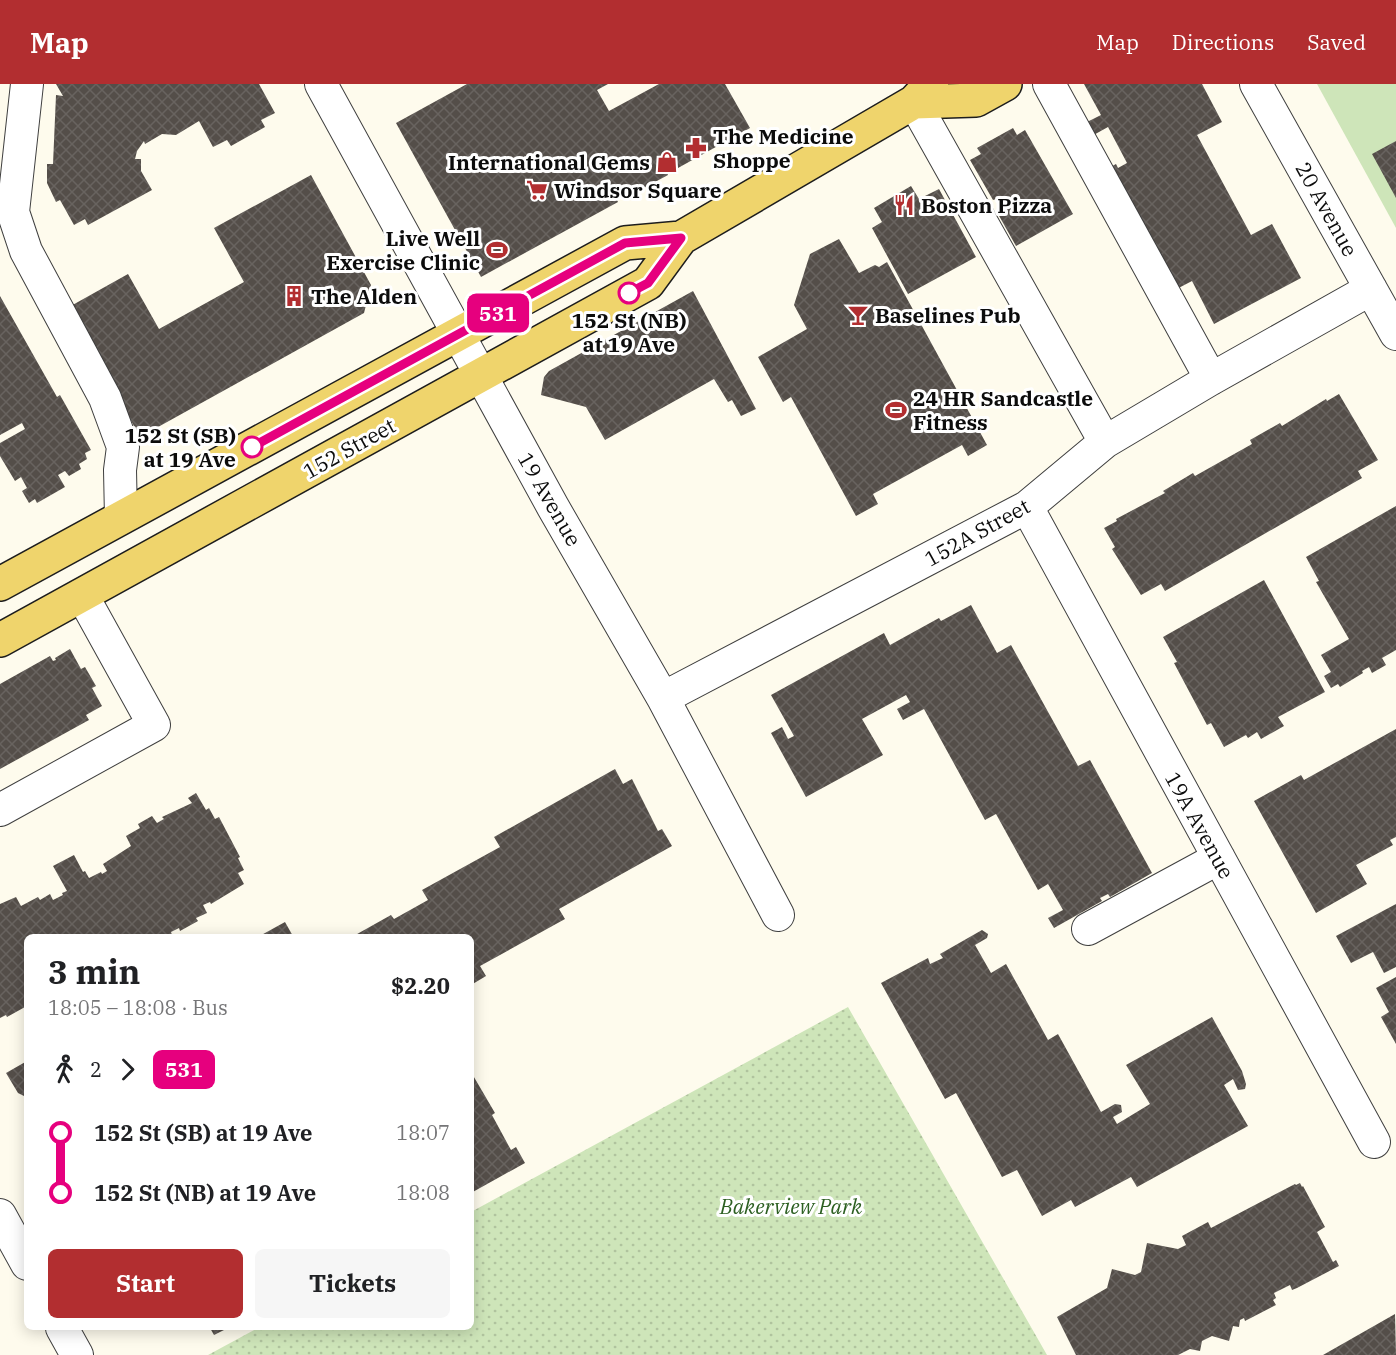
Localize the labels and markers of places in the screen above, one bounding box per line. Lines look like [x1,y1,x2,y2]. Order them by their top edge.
place label: The Medicine Shoppe [713,122,854,174]
pharmacy icon: The Medicine Shoppe [684,136,708,160]
place label: International Gems [448,148,650,176]
shop icon: International Gems [655,150,679,174]
place label: Windsor Square [554,176,722,204]
supermarket icon: Windsor Square [525,178,549,202]
place label: Boston Pizza [921,191,1052,219]
restaurant icon: Boston Pizza [892,193,916,217]
place label: Live Well Exercise Clinic [326,224,480,276]
sports icon: Live Well Exercise Clinic [485,238,509,262]
place label: The Alden [311,282,417,310]
marker: 152 St (NB) at 19 Ave [618,282,640,304]
building icon: The Alden [282,284,306,308]
place label: Baselines Pub [875,301,1021,329]
bar icon: Baselines Pub [846,303,870,327]
place label: 152 St (NB) at 19 Ave [572,306,686,358]
place label: 24 HR Sandcastle Fitness [913,384,1093,436]
sports icon: 24 HR Sandcastle Fitness [884,398,908,422]
place label: 152 St (SB) at 19 Ave [125,421,236,473]
marker: 152 St (SB) at 19 Ave [241,436,263,458]

